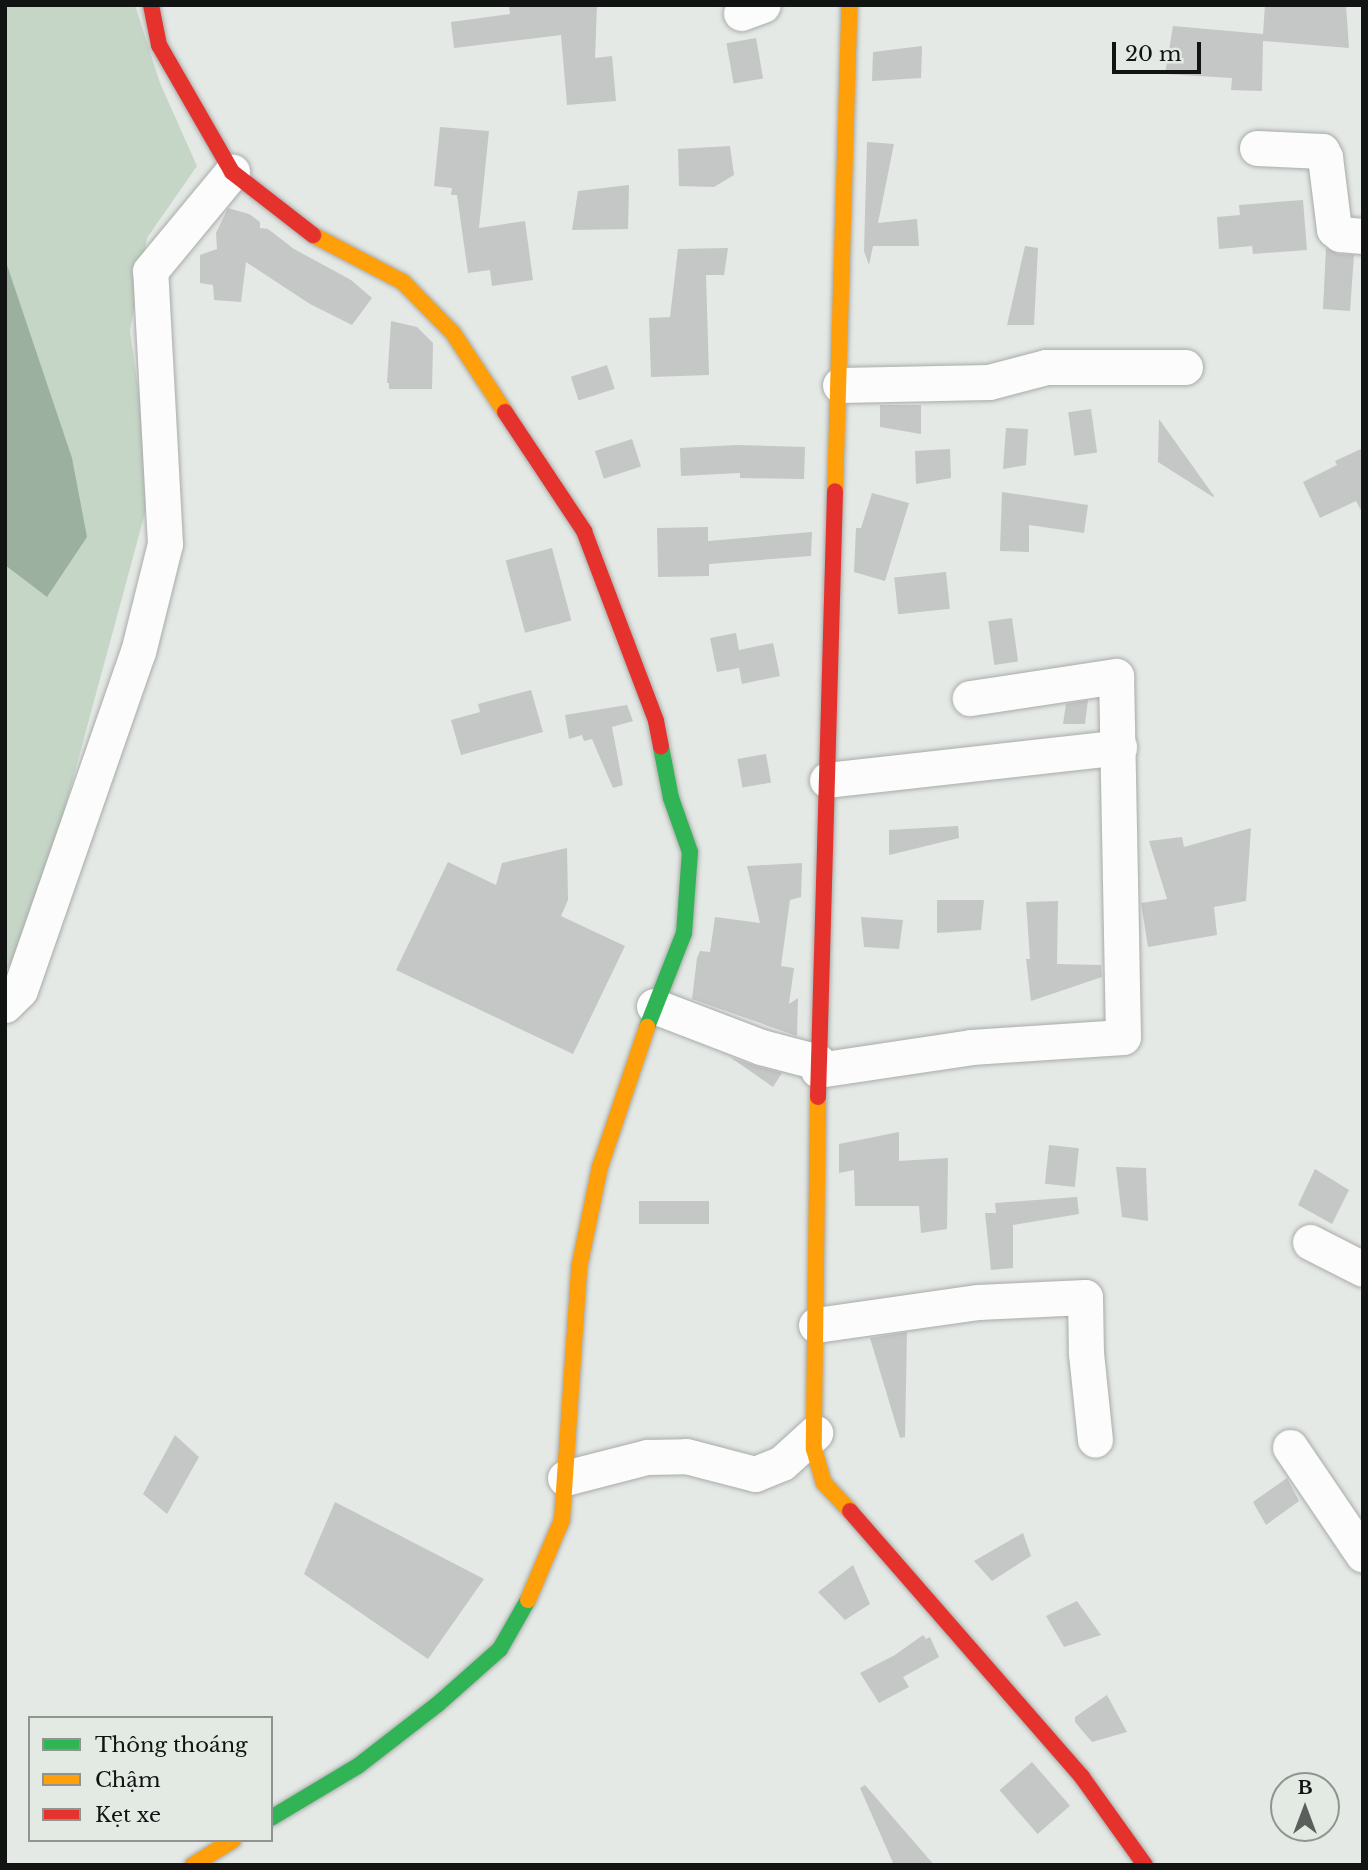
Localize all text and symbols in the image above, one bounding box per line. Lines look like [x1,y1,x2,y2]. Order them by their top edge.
scale bar [1116,28,1205,72]
text: 20 m [1125,41,1182,67]
legend [28,1716,273,1842]
text: Thông thoáng [95,1732,248,1758]
text: Chậm [95,1767,160,1793]
north arrow [1270,1772,1340,1842]
text: B [1297,1776,1313,1799]
text: Kẹt xe [95,1802,161,1828]

